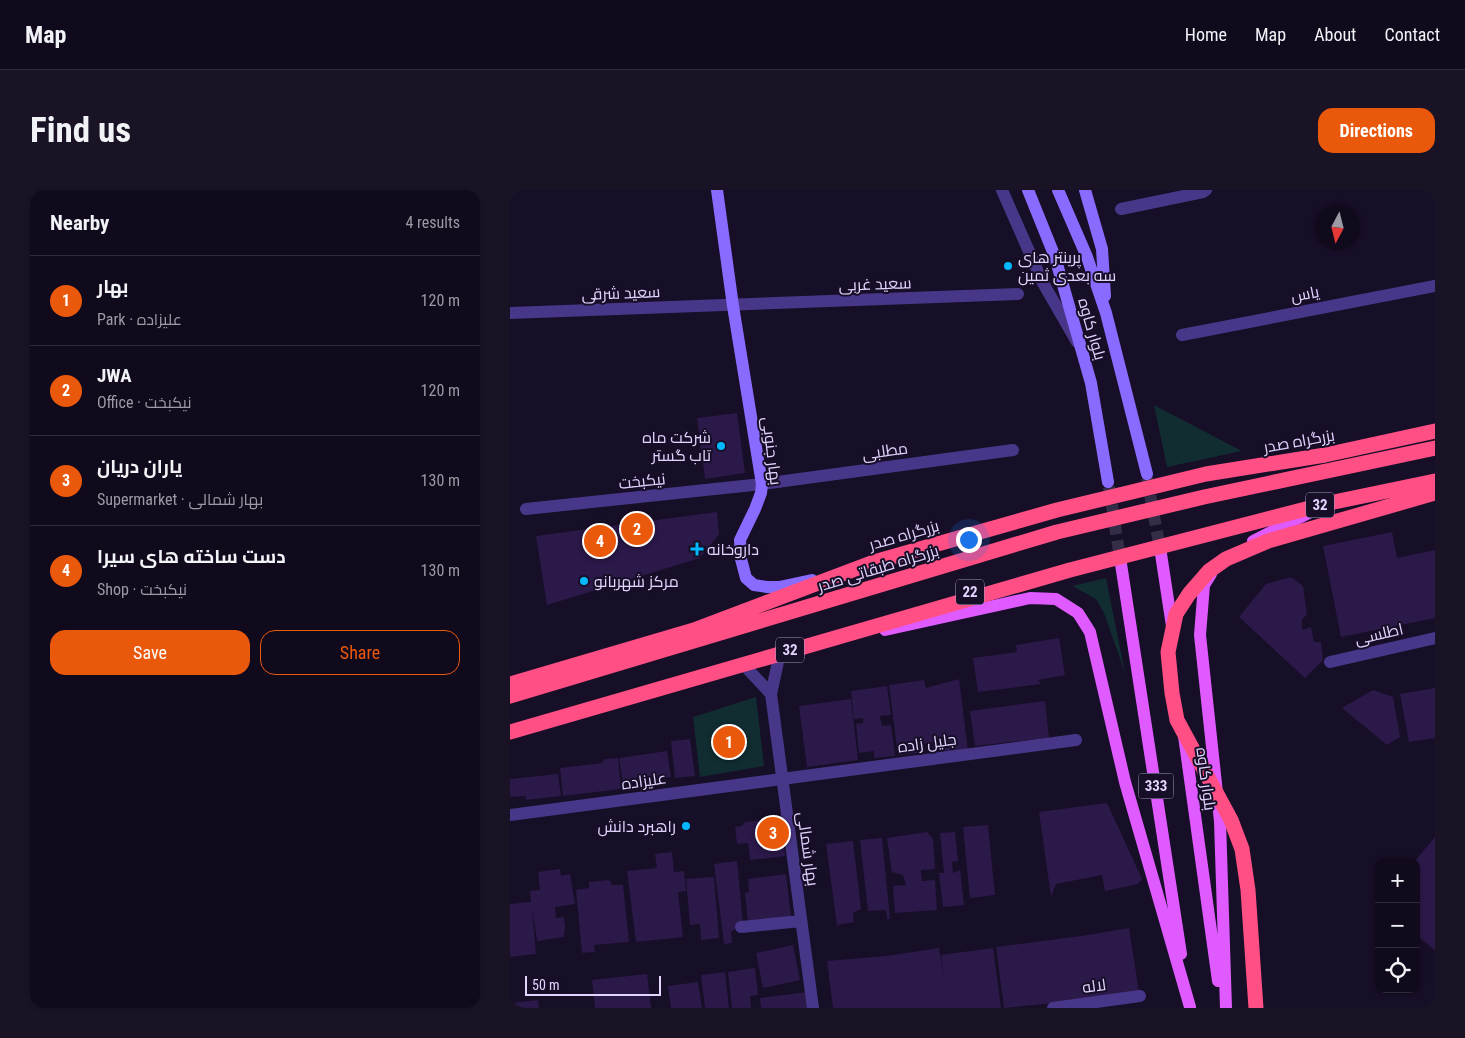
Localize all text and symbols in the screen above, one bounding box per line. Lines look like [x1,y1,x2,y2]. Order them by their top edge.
text: Map [25,21,66,49]
text: Home [1185,24,1227,45]
text: Map [1255,24,1286,45]
text: About [1314,24,1356,45]
text: Contact [1384,24,1440,45]
button: Directions [1318,108,1435,153]
text: Find us [30,110,131,151]
north arrow [1315,205,1360,250]
text: Nearby [50,211,109,235]
text: 4 results [405,213,460,232]
place label: پرینتر های سه بعدی ثمین [1018,248,1116,286]
marker: پرینتر های سه بعدی ثمین [1002,260,1014,272]
street label: سعید غربی [838,273,912,296]
text: بهار [97,275,129,298]
street label: سعید شرقی [581,282,661,305]
street label: یاس [1289,282,1322,307]
text: 1 [62,291,70,310]
text: 120 m [421,291,460,310]
street label: بلوار کاوه [1074,296,1110,362]
text: Park · علیزاده [97,310,182,329]
text: JWA [97,364,132,387]
text: 2 [62,381,70,400]
text: 120 m [421,381,460,400]
text: Office · نیکبخت [97,393,192,412]
street label: بهار جنوبی [757,416,786,486]
street label: بزرگراه صدر [1261,425,1336,457]
place label: شرکت ماه تاب گستر [642,428,712,465]
street label: مطلبی [861,438,909,465]
marker: شرکت ماه تاب گستر [715,440,727,452]
text: یاران دریان [97,455,182,478]
street label: نیکبخت [618,469,666,493]
text: 3 [62,471,70,490]
text: 130 m [421,471,460,490]
text: Supermarket · بهار شمالی [97,490,263,509]
road number: 32 [1306,492,1334,518]
pin: 2 [621,510,653,548]
street label: بزرگراه صدر [866,516,941,554]
pin: 4 [584,522,616,560]
your location [956,527,982,553]
place label: داروخانه [707,540,759,559]
street label: بزرگراه طبقاتی صدر [814,541,941,597]
marker: داروخانه [691,543,703,555]
text: دست ساخته های سیرا [97,545,286,568]
text: 4 [62,561,70,580]
text: 130 m [421,561,460,580]
place label: مرکز شهربانو [594,572,679,592]
marker: مرکز شهربانو [578,575,590,587]
text: Shop · نیکبخت [97,580,187,599]
road number: 22 [956,580,984,604]
street label: اطلسی [1353,619,1405,650]
button: Save [50,630,250,675]
button: Share [260,630,460,675]
road number: 32 [776,638,804,662]
pin: 1 [713,723,745,761]
street label: جلیل زاده [896,729,958,757]
street label: بلوار کاوه [1192,746,1220,812]
street label: علیزاده [620,768,668,794]
road number: 333 [1138,774,1174,798]
street label: بهار شمالی [792,811,823,887]
pin: 3 [757,814,789,852]
place label: راهبرد دانش [598,817,676,837]
marker: راهبرد دانش [680,820,692,832]
map controls [1375,858,1420,993]
button: + [1375,858,1420,903]
button: − [1375,903,1420,948]
button: locate [1375,948,1420,993]
scale bar [525,973,661,996]
street label: لاله [1081,975,1107,997]
text: 50 m [532,977,560,993]

